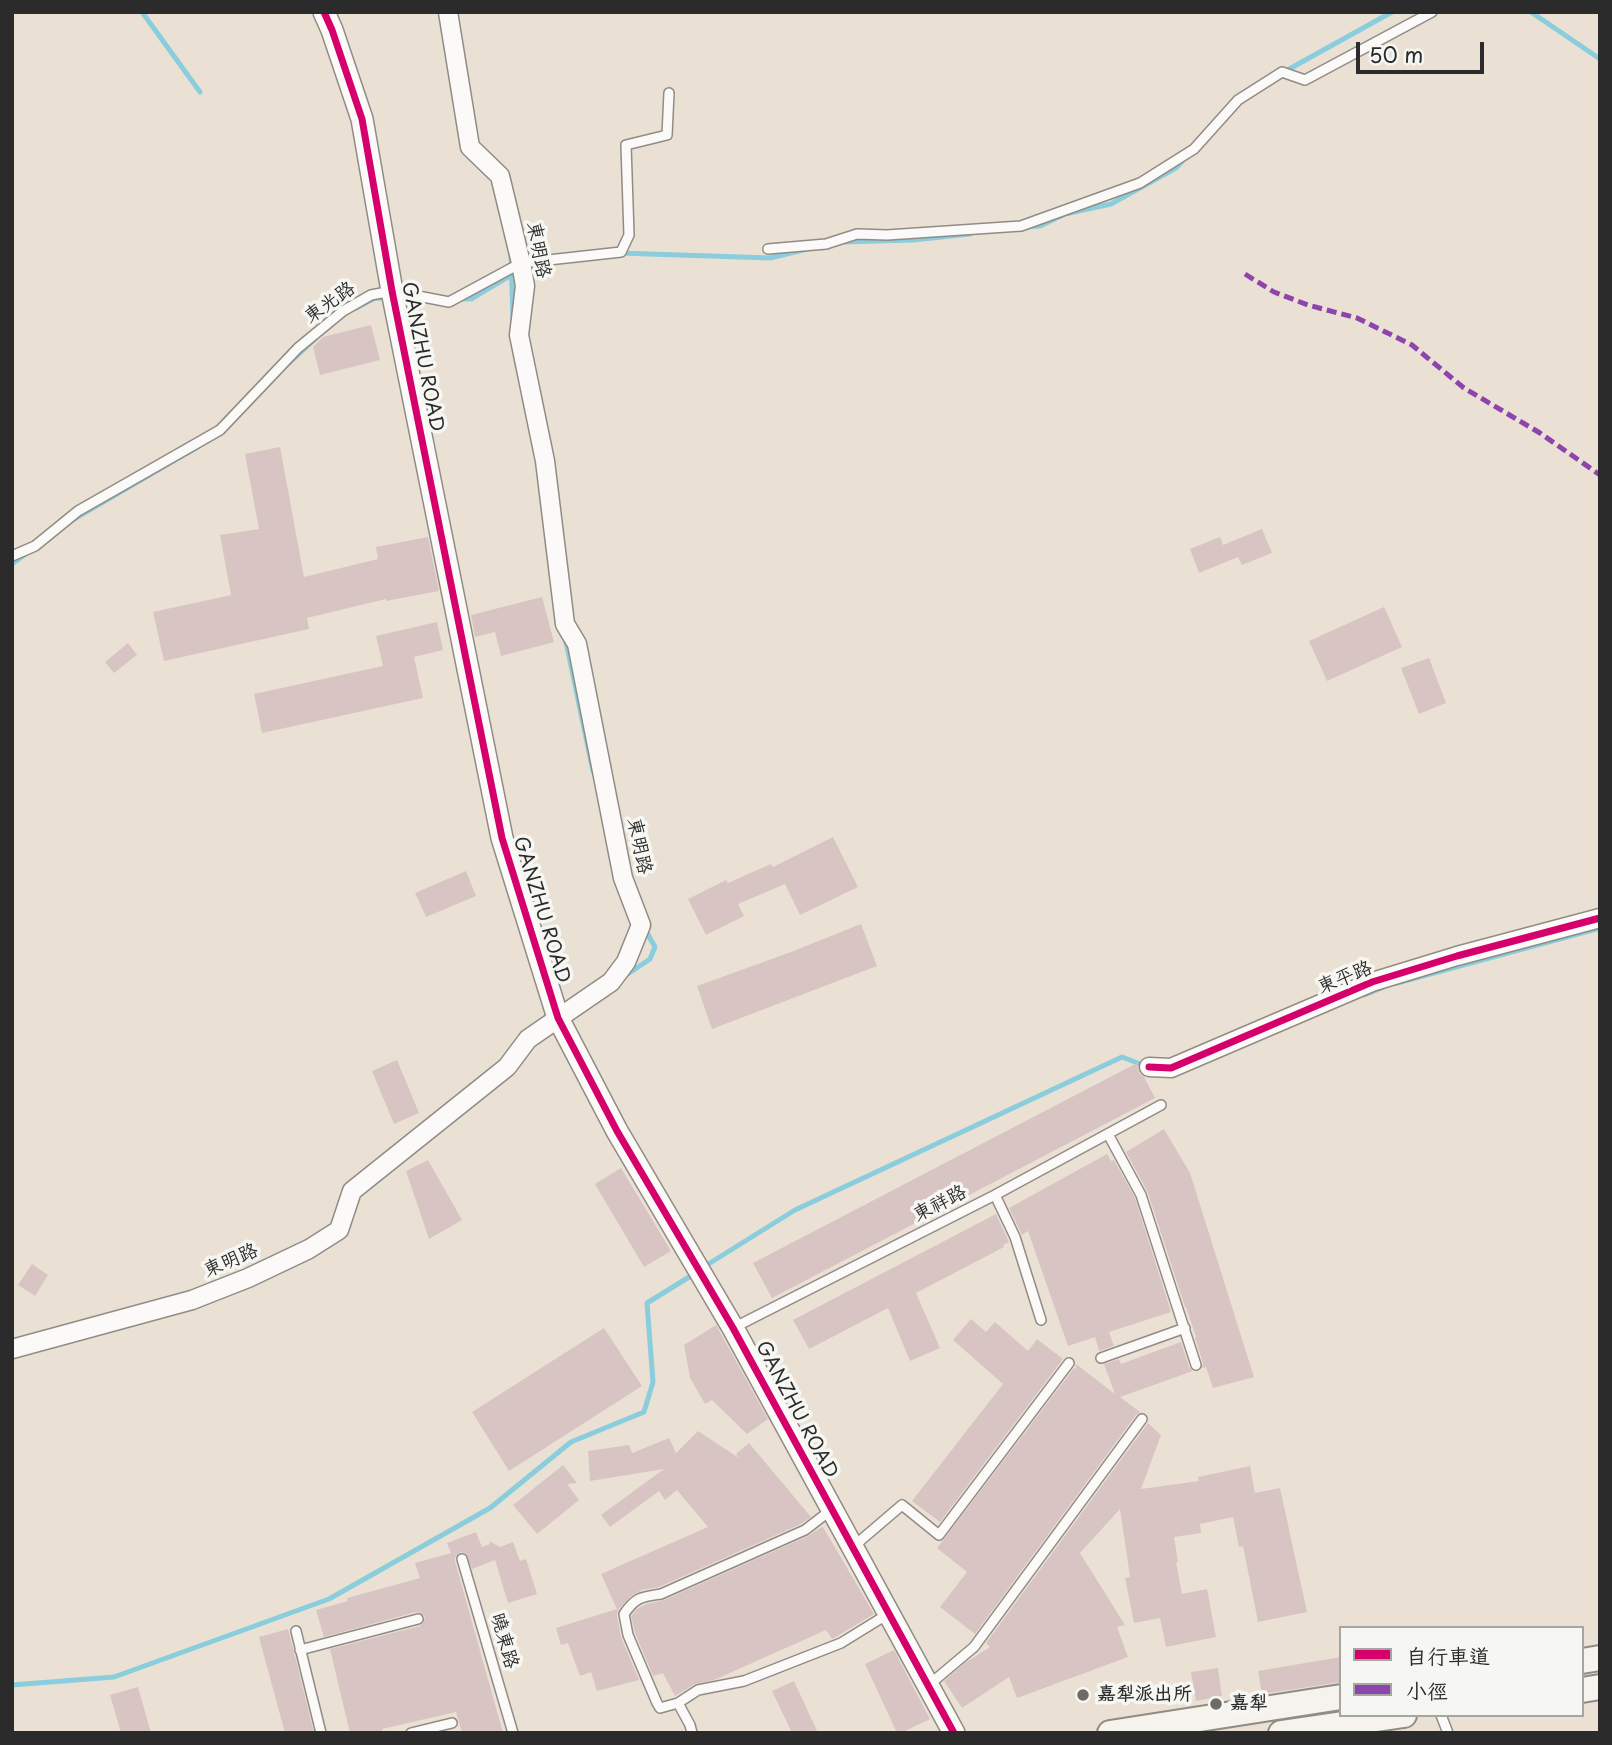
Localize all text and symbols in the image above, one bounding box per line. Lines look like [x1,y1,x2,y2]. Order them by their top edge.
scale bar [1360,28,1488,72]
text: 50 m [1369,38,1423,70]
street label: 東明路 [521,220,555,280]
street label: 東光路 [300,277,360,329]
street label: GANZHU ROAD [396,280,448,434]
street label: 東明路 [622,816,656,876]
street label: GANZHU ROAD [508,834,574,986]
street label: 東平路 [1314,957,1376,999]
street label: 東祥路 [909,1181,971,1227]
street label: 東明路 [200,1239,262,1283]
street label: GANZHU ROAD [750,1338,842,1482]
street label: 曉東路 [485,1610,523,1672]
legend [1339,1626,1584,1717]
text: 自行車道 [1406,1639,1490,1671]
text: 小徑 [1406,1674,1448,1706]
place label: 嘉犁派出所 [1097,1684,1192,1706]
marker: 嘉犁派出所 [1075,1687,1091,1703]
place label: 嘉犁 [1230,1693,1268,1715]
marker: 嘉犁 [1208,1696,1224,1712]

